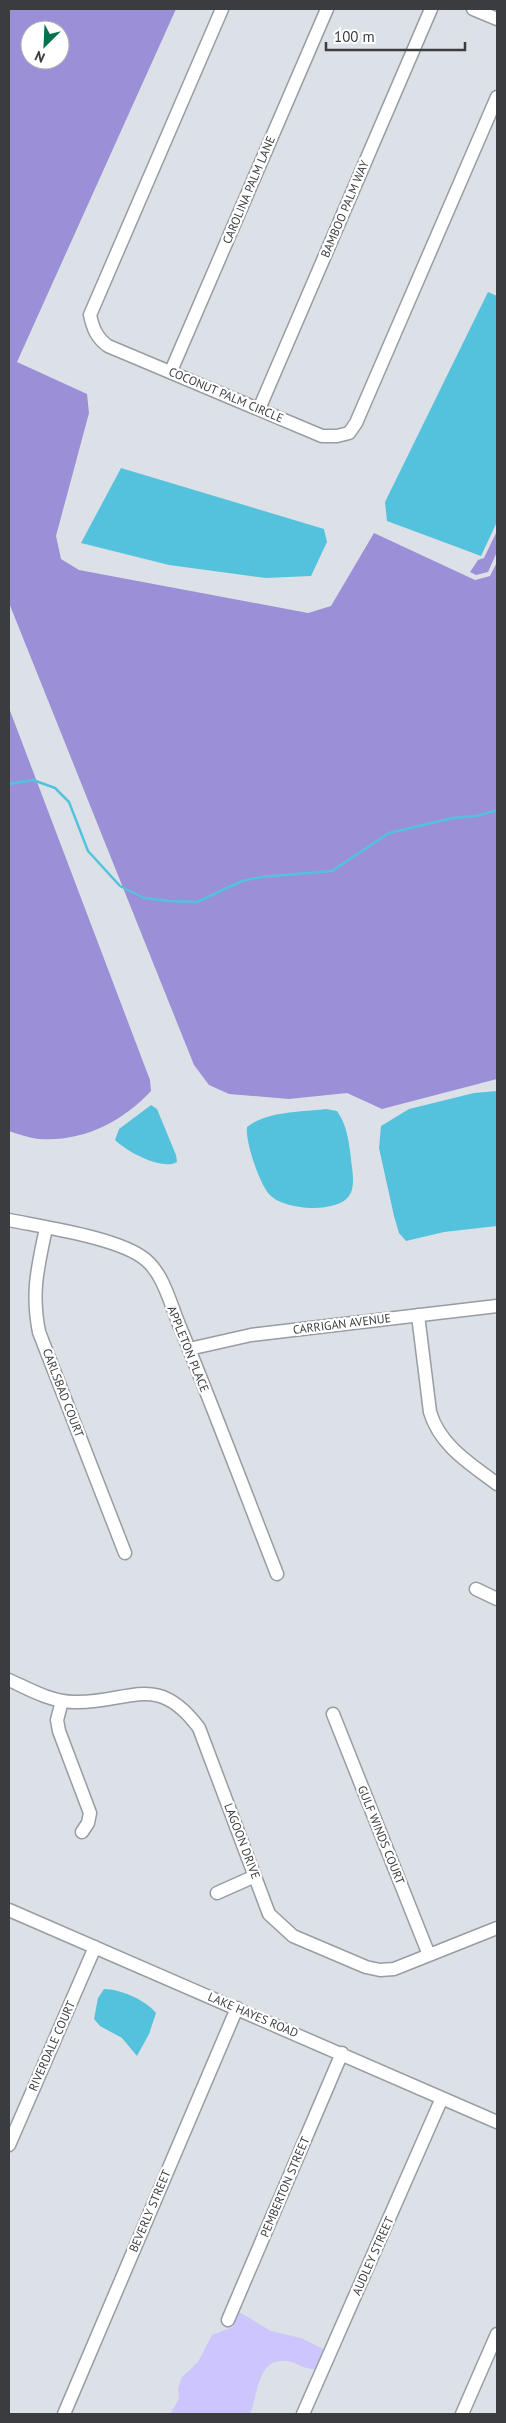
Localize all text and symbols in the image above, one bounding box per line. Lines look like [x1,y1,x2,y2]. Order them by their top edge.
north arrow [20,20,70,70]
scale bar [326,20,465,52]
text: 100 m [334,27,375,46]
text: N [32,47,48,67]
street label: CAROLINA PALM LANE [219,134,278,246]
street label: BAMBOO PALM WAY [317,158,372,260]
street label: COCONUT PALM CIRCLE [167,364,286,425]
street label: APPLETON PLACE [164,1304,213,1394]
street label: CARRIGAN AVENUE [292,1310,392,1337]
street label: CARLSBAD COURT [40,1346,87,1440]
street label: GULF WINDS COURT [355,1783,408,1887]
street label: LAGOON DRIVE [221,1801,264,1881]
street label: LAKE HAYES ROAD [206,1989,301,2040]
street label: RIVERDALE COURT [25,1998,78,2093]
street label: PEMBERTON STREET [257,2134,313,2239]
street label: BEVERLY STREET [125,2167,174,2254]
street label: AUDLEY STREET [348,2214,397,2298]

